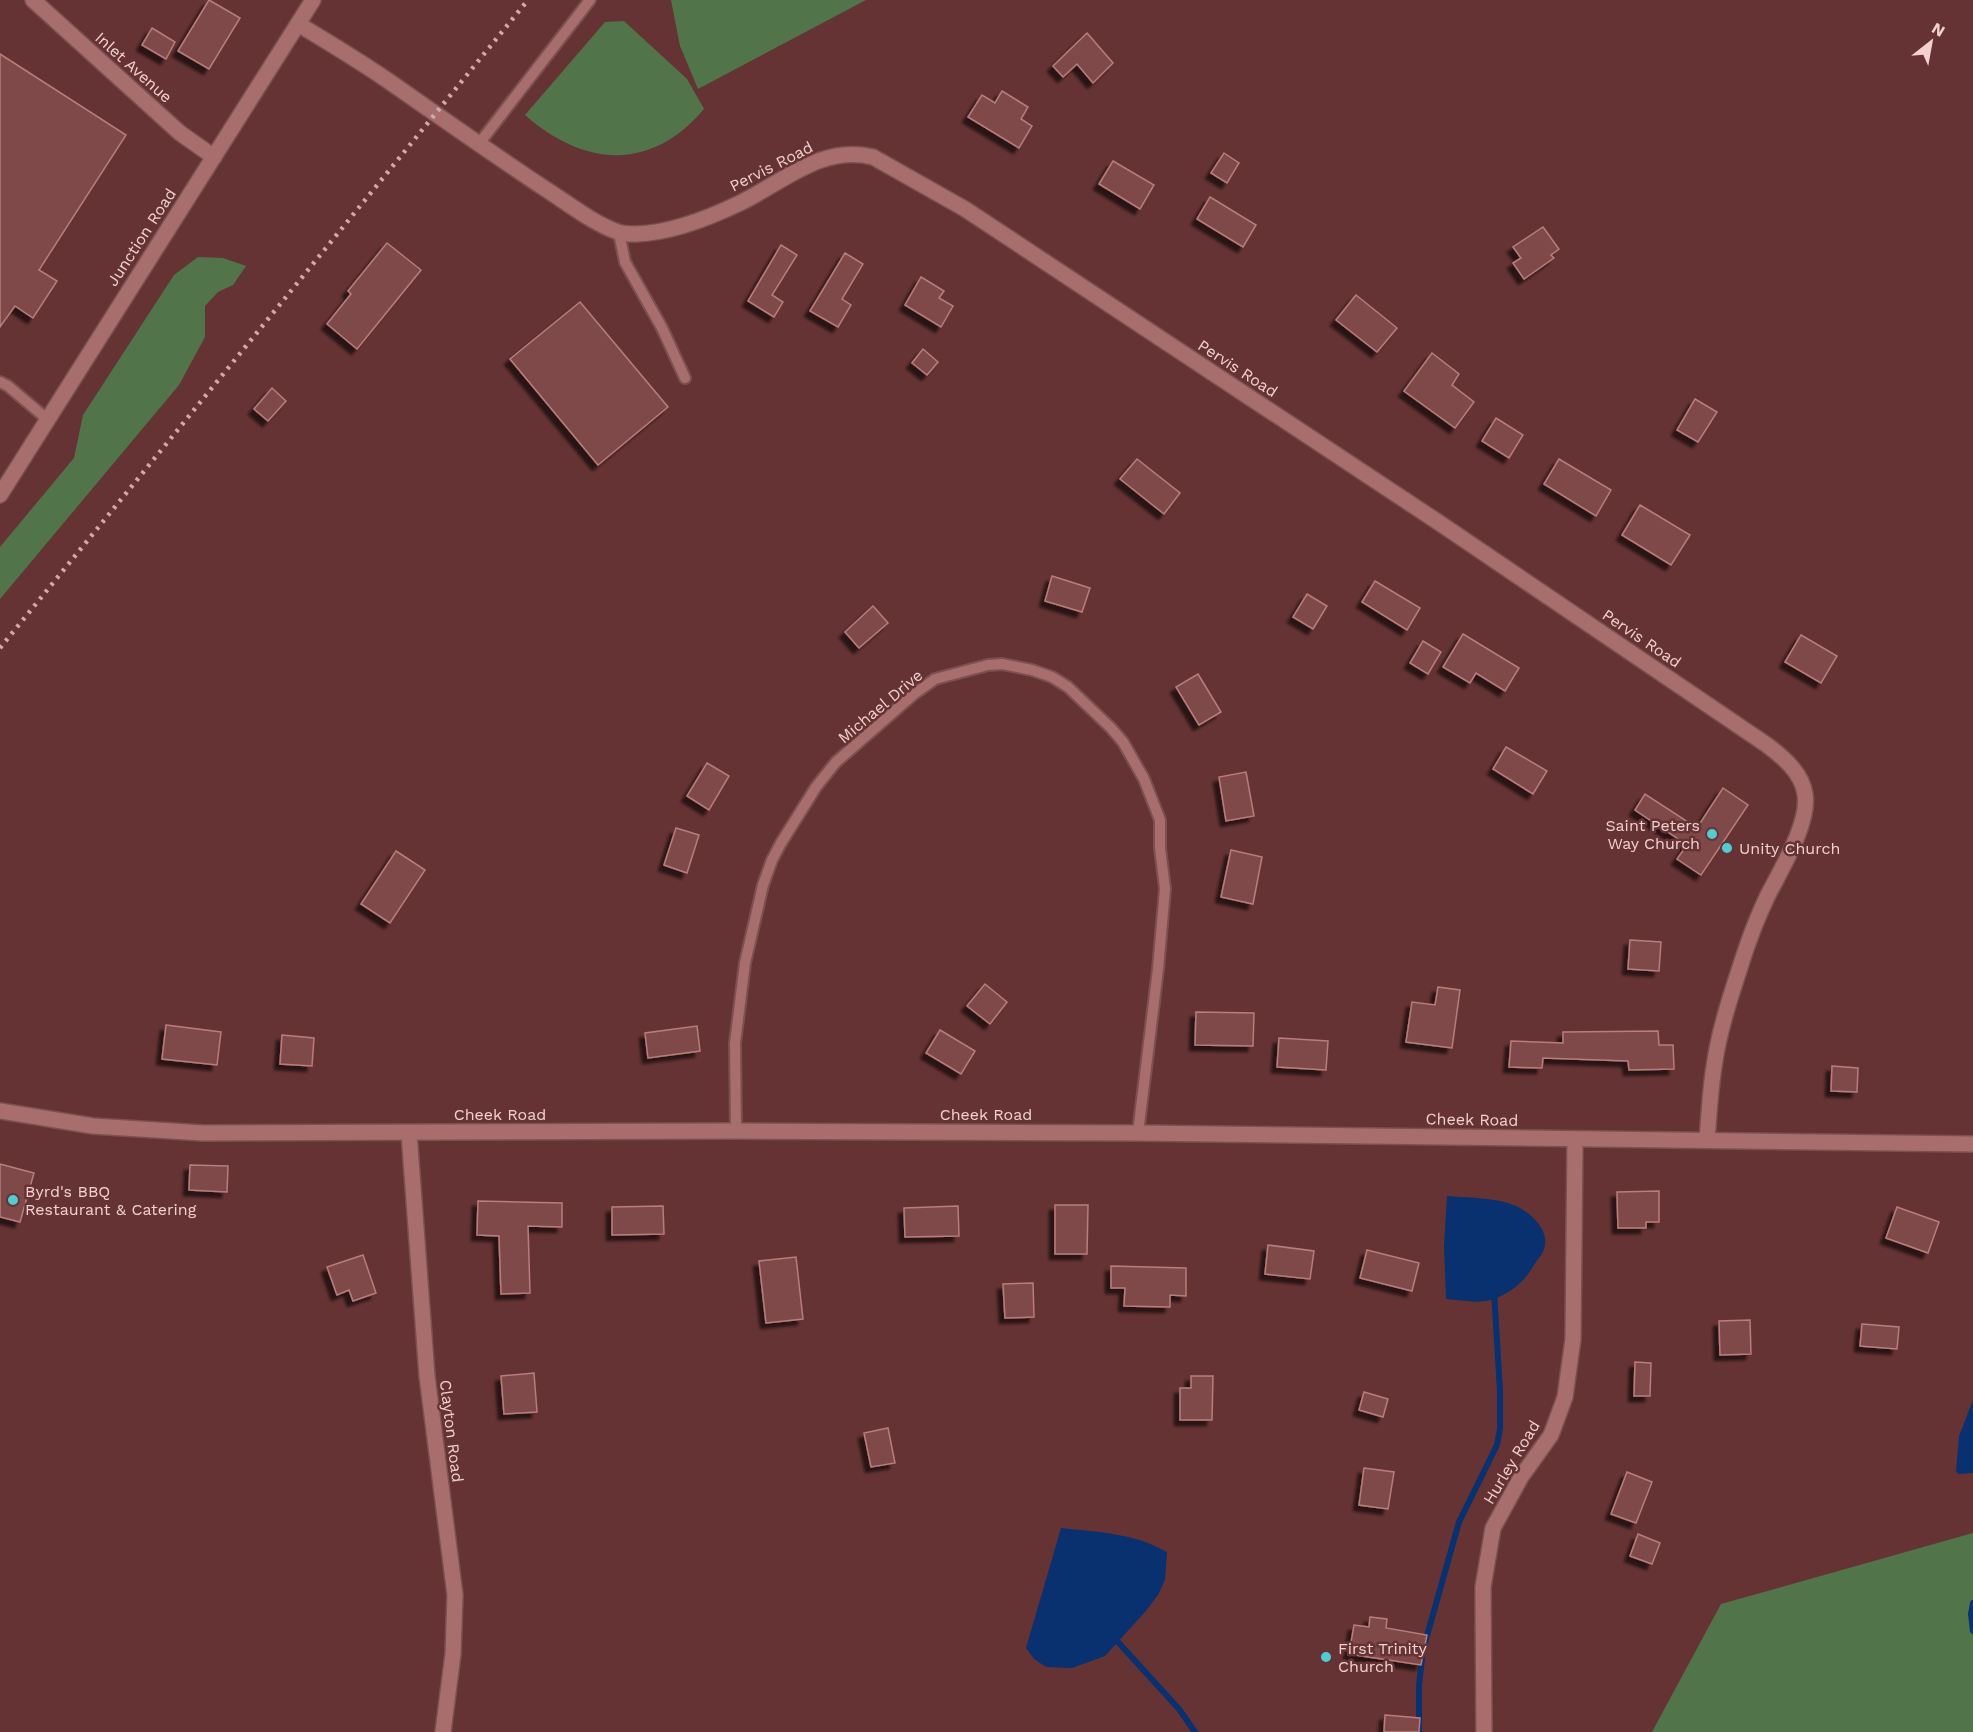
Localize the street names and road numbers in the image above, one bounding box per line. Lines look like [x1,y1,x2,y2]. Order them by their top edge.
street label: Inlet Avenue [91,28,176,107]
street label: Pervis Road [726,137,816,196]
street label: Junction Road [103,185,180,290]
street label: Pervis Road [1194,336,1281,401]
street label: Pervis Road [1599,605,1685,672]
street label: Michael Drive [834,665,927,747]
street label: Cheek Road [454,1105,546,1124]
street label: Cheek Road [940,1105,1032,1124]
street label: Cheek Road [1426,1109,1518,1130]
street label: Clayton Road [436,1379,467,1484]
street label: Hurley Road [1479,1417,1544,1507]

